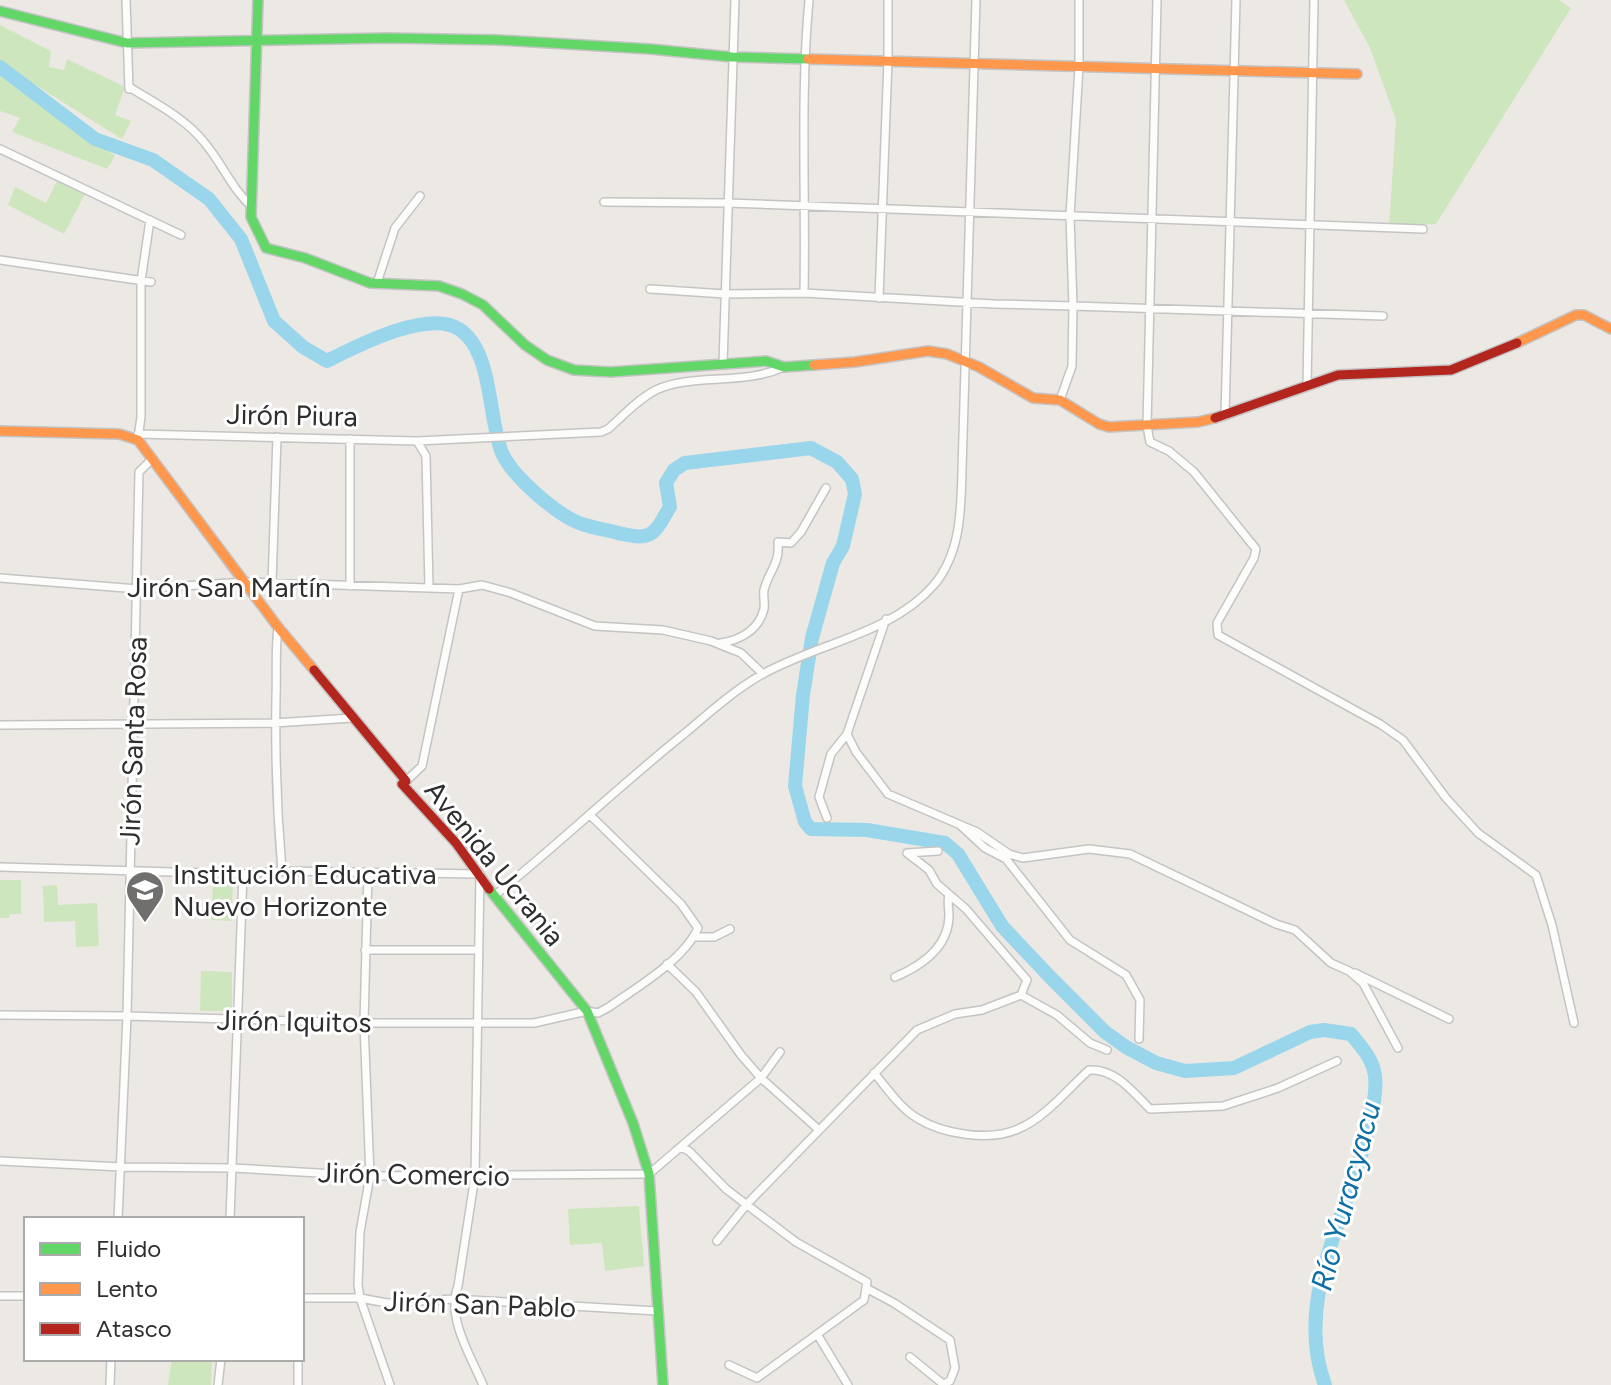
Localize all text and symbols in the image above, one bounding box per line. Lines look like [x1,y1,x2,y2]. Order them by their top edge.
street label: Jirón Piura [226,397,358,433]
street label: Jirón San Martín [127,570,331,604]
street label: Jirón Santa Rosa [112,636,154,846]
street label: Avenida Ucrania [418,773,572,953]
place label: Institución Educativa Nuevo Horizonte [173,857,437,923]
school or university icon: Institución Educativa Nuevo Horizonte [124,869,166,924]
street label: Jirón Iquitos [216,1003,372,1039]
water label: Río Yuracyacu [1302,1097,1389,1295]
street label: Jirón Comercio [318,1155,510,1193]
legend [24,1217,304,1361]
text: Fluido [96,1234,161,1263]
text: Lento [96,1274,158,1303]
street label: Jirón San Pablo [383,1284,577,1324]
text: Atasco [96,1314,172,1343]

